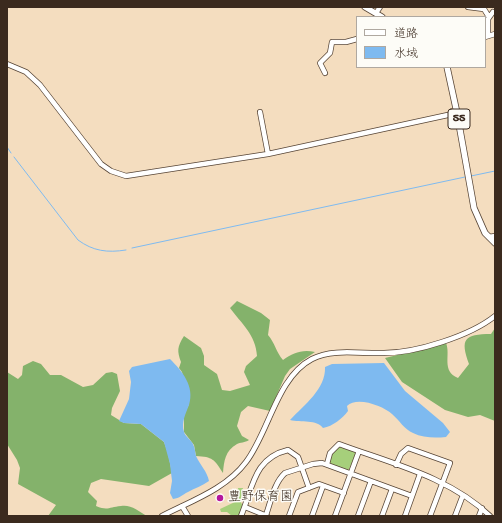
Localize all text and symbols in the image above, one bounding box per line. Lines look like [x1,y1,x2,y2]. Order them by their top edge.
legend [356,16,486,68]
text: 道路 [394,28,418,42]
text: 水域 [394,48,418,62]
road number: 55 [448,109,470,129]
place label: 豊野保育園 [228,490,293,506]
marker: 豊野保育園 [215,493,225,503]

